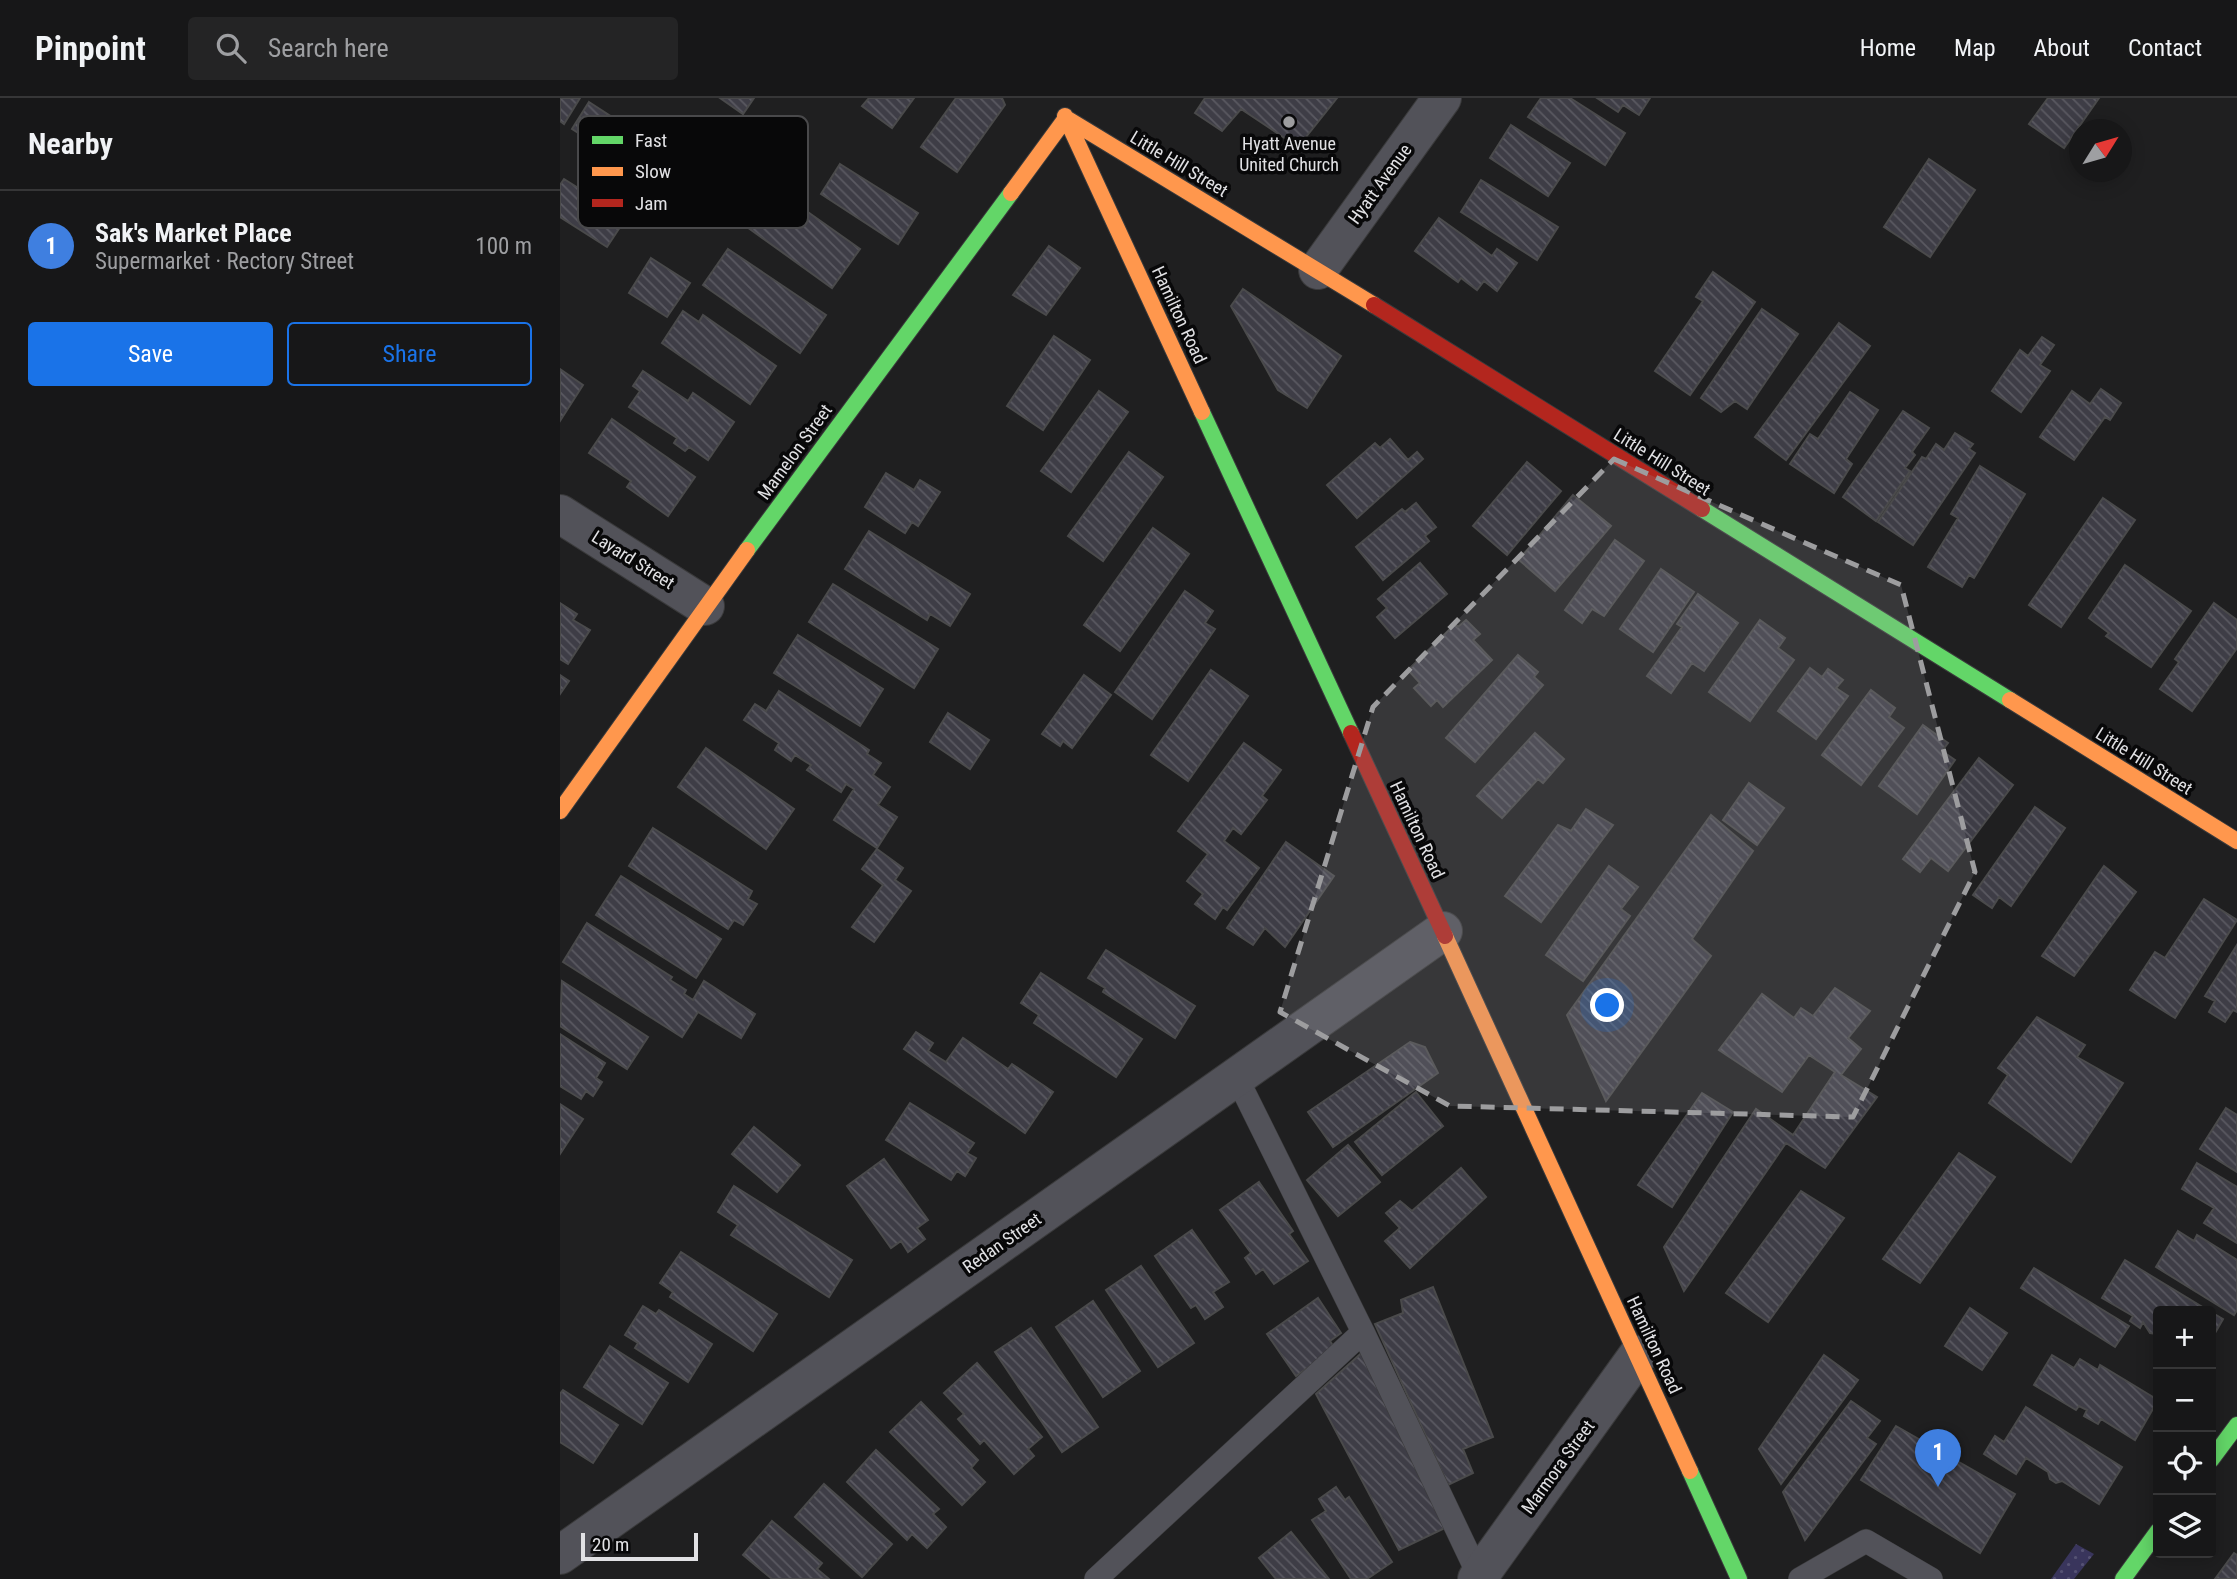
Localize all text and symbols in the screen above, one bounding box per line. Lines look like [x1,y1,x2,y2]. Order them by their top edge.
search box [188,17,678,80]
text: Pinpoint [35,29,146,68]
icon: search [212,29,250,67]
text: Search here [268,33,389,63]
text: Home [1860,34,1916,62]
text: Map [1954,34,1996,62]
text: About [2034,34,2090,62]
text: Contact [2128,34,2202,62]
marker: Hyatt Avenue United Church [1281,114,1297,130]
legend [578,116,808,228]
north arrow [2069,119,2132,182]
text: Nearby [28,126,113,161]
street label: Little Hill Street [1127,126,1232,201]
text: Fast [635,129,667,152]
place label: Hyatt Avenue United Church [1239,133,1339,175]
street label: Hyatt Avenue [1344,140,1416,228]
text: Slow [635,160,671,183]
text: Jam [635,192,668,215]
text: Sak's Market Place [95,218,292,248]
text: 1 [45,233,57,260]
text: 100 m [475,233,532,260]
text: Supermarket · Rectory Street [95,248,354,275]
street label: Hamilton Road [1148,263,1211,367]
button: Save [28,322,273,386]
button: Share [287,322,532,386]
street label: Mamelon Street [753,400,836,503]
street label: Little Hill Street [1610,424,1714,500]
street label: Layard Street [588,526,679,593]
street label: Little Hill Street [2092,723,2196,799]
street label: Hamilton Road [1386,778,1449,882]
your location [1590,988,1624,1022]
street label: Redan Street [959,1208,1045,1277]
street label: Hamilton Road [1623,1293,1686,1397]
map controls [2153,1306,2216,1558]
button: + [2153,1306,2216,1369]
button: − [2153,1369,2216,1432]
street label: Marmora Street [1517,1416,1599,1518]
pin: 1 [1915,1429,1961,1487]
button: locate [2153,1432,2216,1495]
button: layers [2153,1495,2216,1558]
scale bar [581,1530,698,1562]
text: 20 m [592,1533,629,1556]

